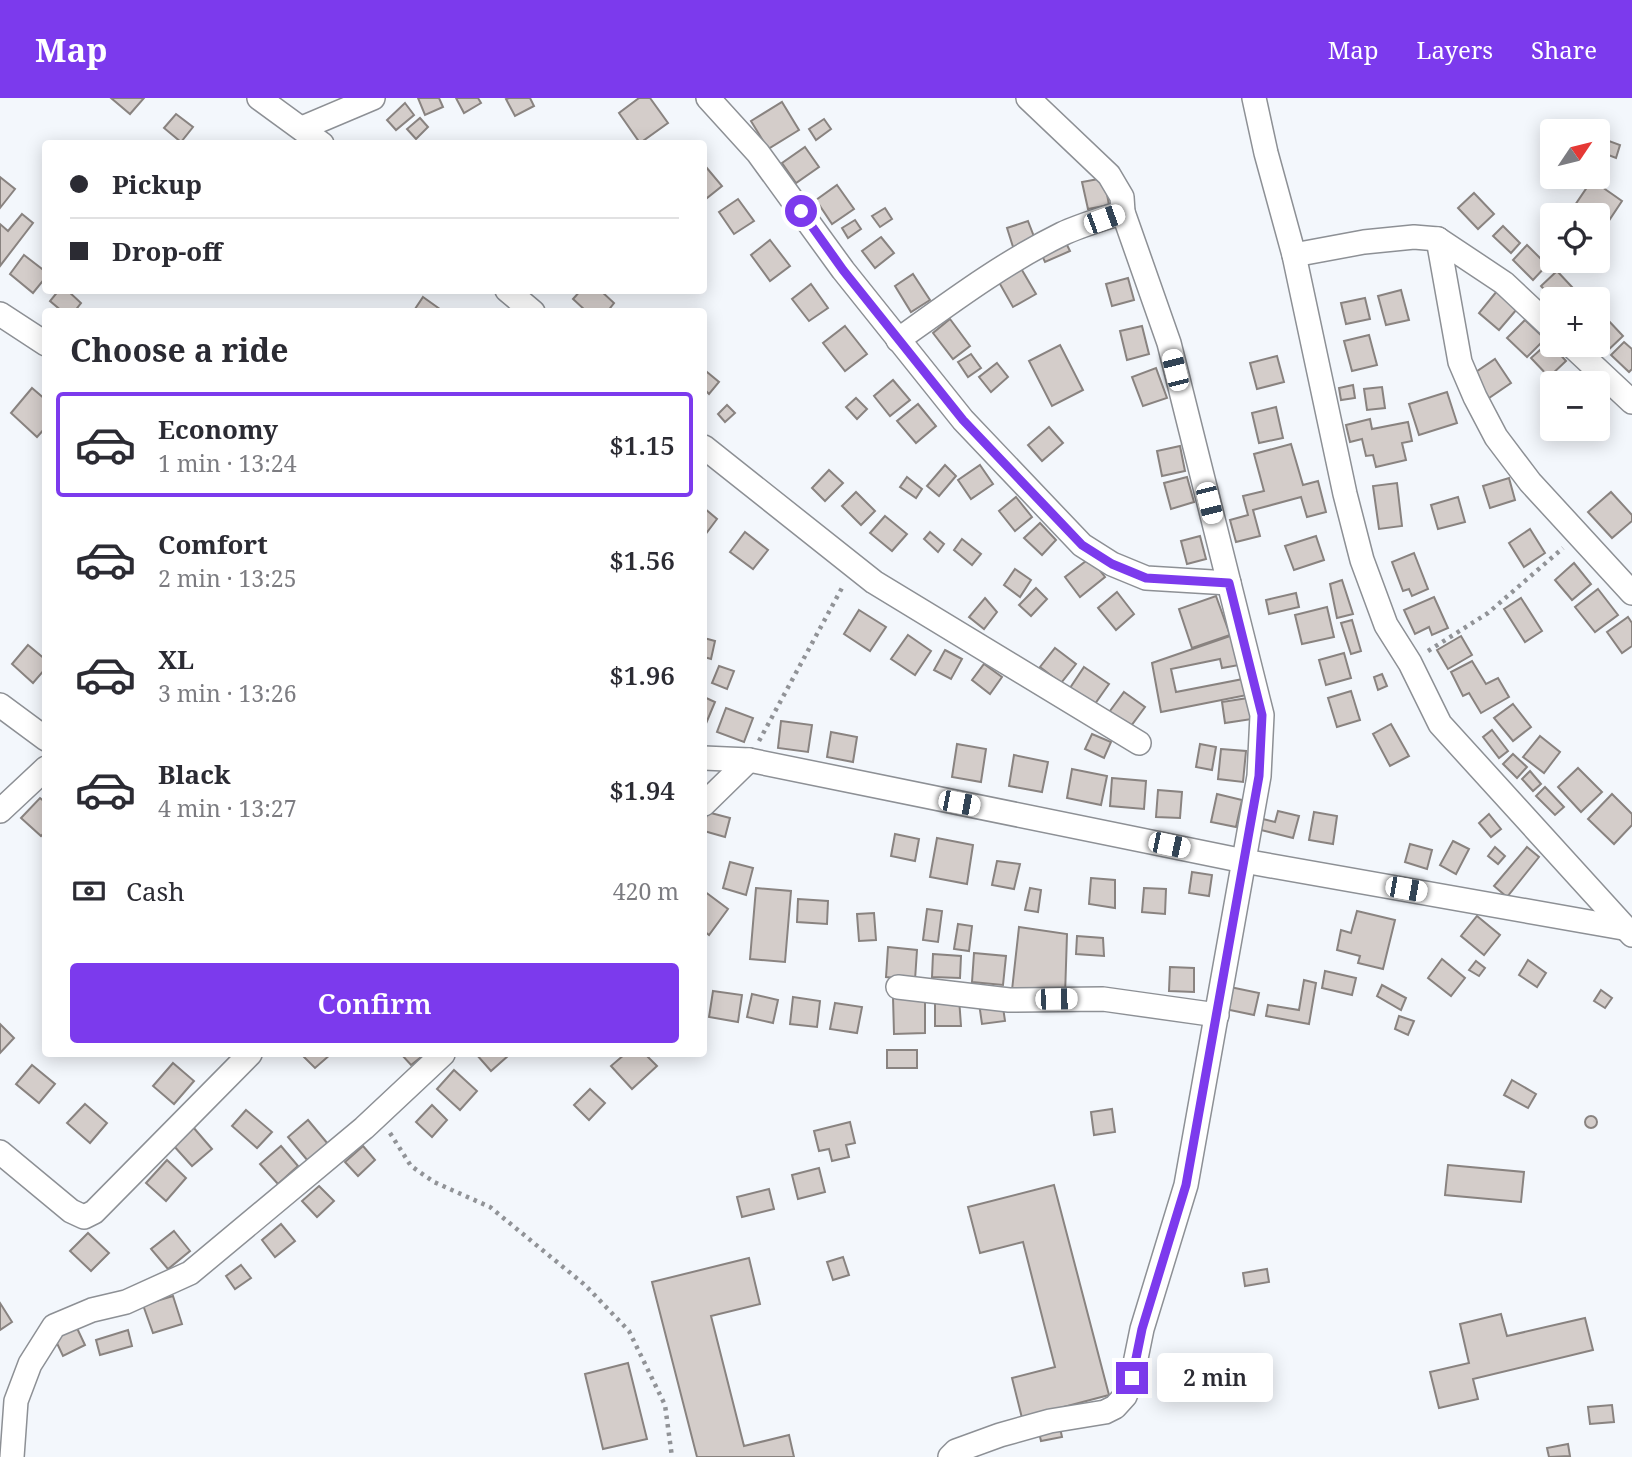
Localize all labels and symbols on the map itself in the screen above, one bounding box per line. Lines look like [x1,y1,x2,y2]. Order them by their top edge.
north arrow [1540,119,1610,189]
route start [785,195,817,227]
car [1081,202,1128,236]
car [1160,347,1191,393]
car [1194,480,1225,526]
car [937,789,982,817]
car [1147,830,1192,860]
car [1384,875,1429,903]
car [1035,988,1078,1010]
callout: 2 min [1156,1354,1272,1402]
route end [1116,1362,1148,1394]

